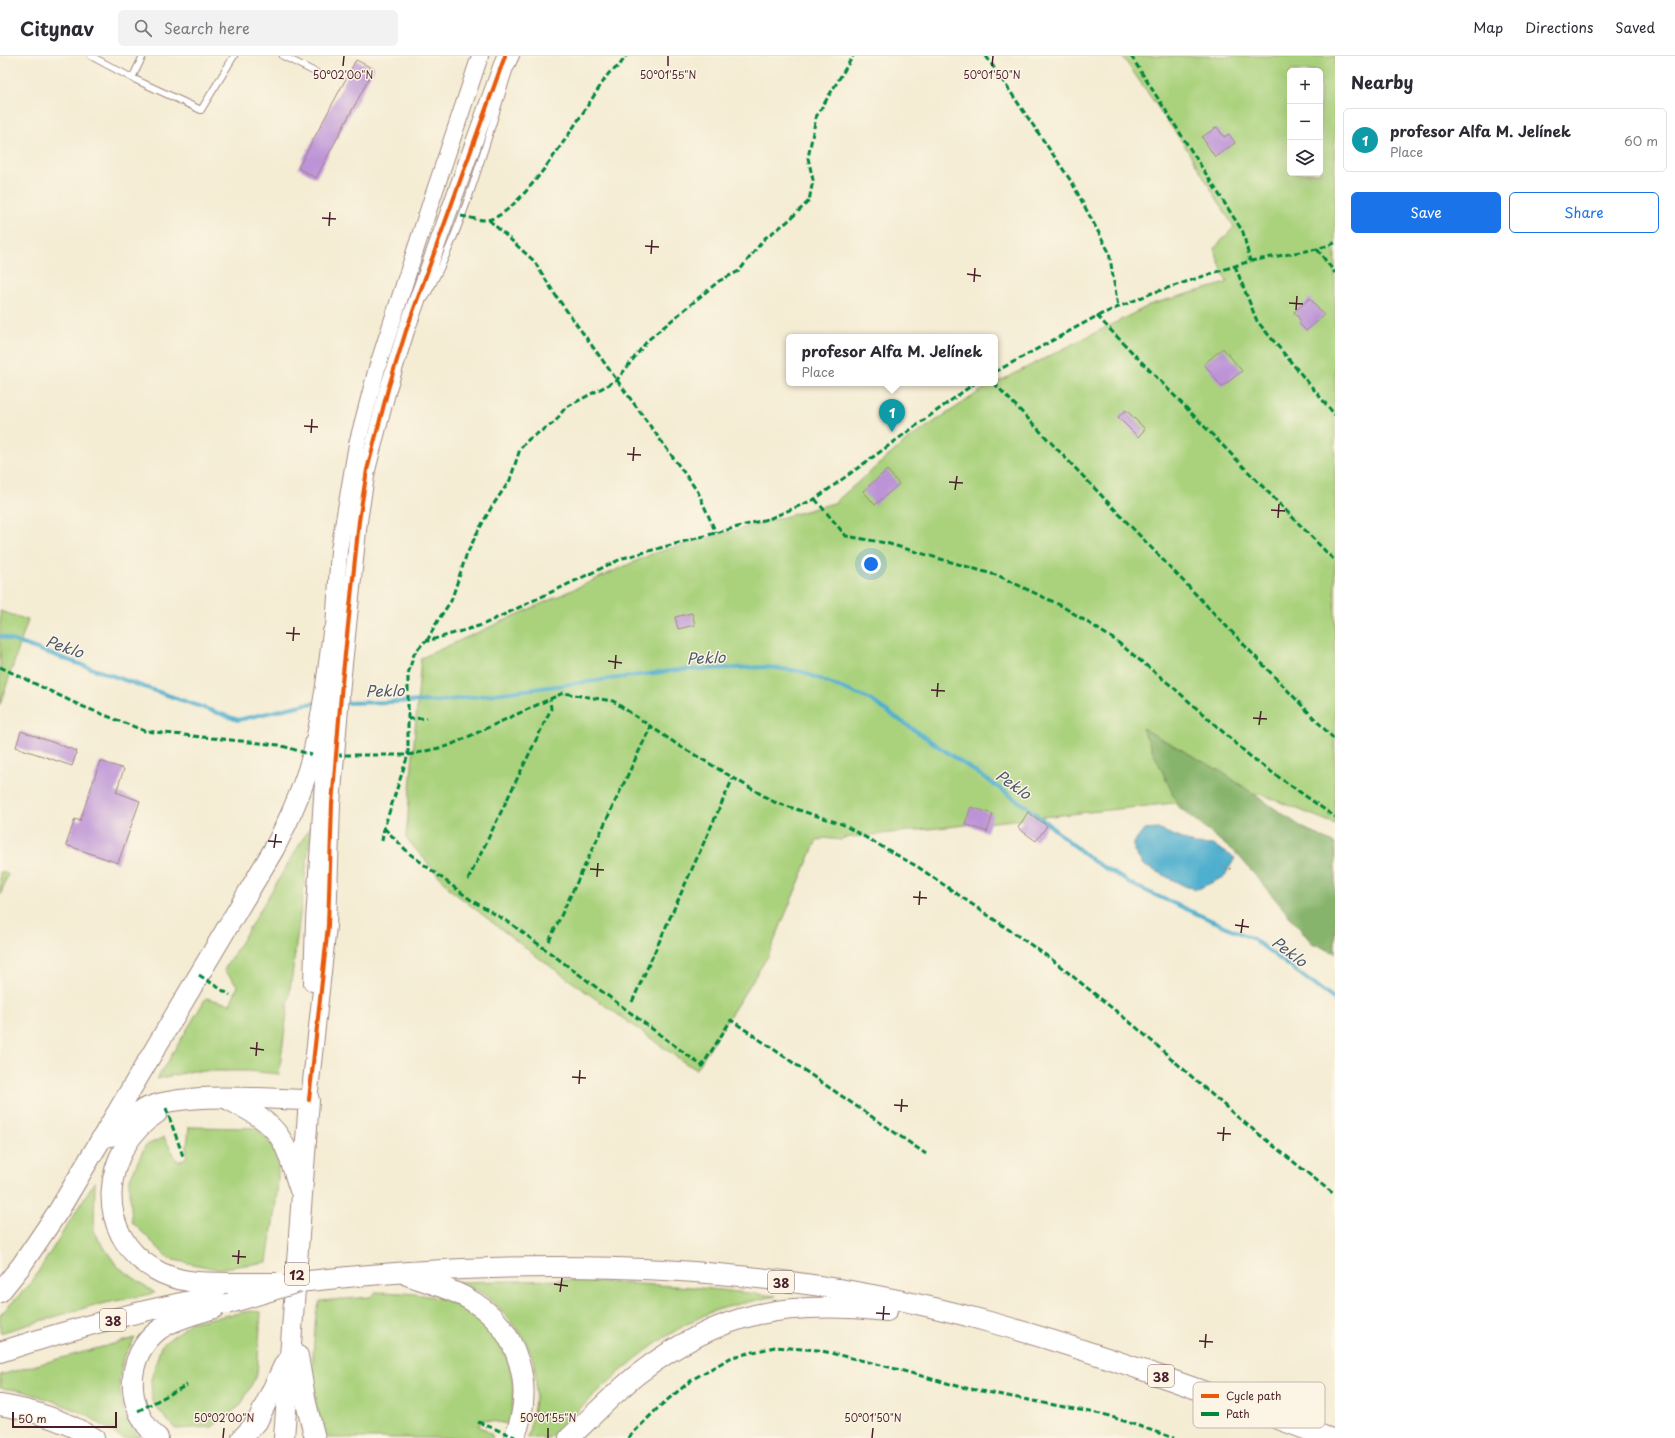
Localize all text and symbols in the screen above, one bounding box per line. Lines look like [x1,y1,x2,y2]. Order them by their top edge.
search box [118,10,398,46]
text: Citynav [20,14,94,42]
text: Search here [164,16,250,39]
icon: search [132,17,154,39]
text: Map [1473,17,1503,38]
text: Directions [1525,17,1593,38]
text: Saved [1615,17,1655,38]
text: 50°02'00"N [313,67,373,82]
text: 50°01'55"N [640,67,697,82]
text: 50°01'50"N [963,67,1021,82]
map controls [1287,68,1323,176]
button: + [1287,68,1323,104]
text: Nearby [1351,69,1413,95]
button: − [1287,104,1323,140]
text: profesor Alfa M. Jelínek [1390,119,1571,142]
text: 1 [1362,131,1368,150]
text: 60 m [1624,131,1658,150]
button: layers [1287,140,1323,176]
text: Place [1390,142,1423,161]
button: Save [1351,192,1501,233]
button: Share [1509,192,1659,233]
popup [786,334,998,386]
text: profesor Alfa M. Jelínek [801,339,983,362]
text: Place [801,362,835,381]
pin: 1 [879,399,905,432]
your location [861,554,881,574]
water label: Peklo [43,629,88,664]
water label: Peklo [686,645,727,669]
water label: Peklo [366,678,406,702]
water label: Peklo [992,764,1038,805]
water label: Peklo [1268,930,1314,973]
road number: 12 [285,1263,309,1285]
road number: 38 [768,1271,794,1293]
road number: 38 [100,1309,126,1331]
road number: 38 [1148,1365,1174,1387]
legend [1193,1382,1325,1428]
text: Cycle path [1226,1387,1281,1404]
text: Path [1226,1405,1250,1422]
scale bar [12,1410,117,1429]
text: 50 m [18,1410,47,1427]
text: 50°02'00"N [194,1410,254,1425]
text: 50°01'55"N [520,1410,577,1425]
text: 50°01'50"N [844,1410,902,1425]

